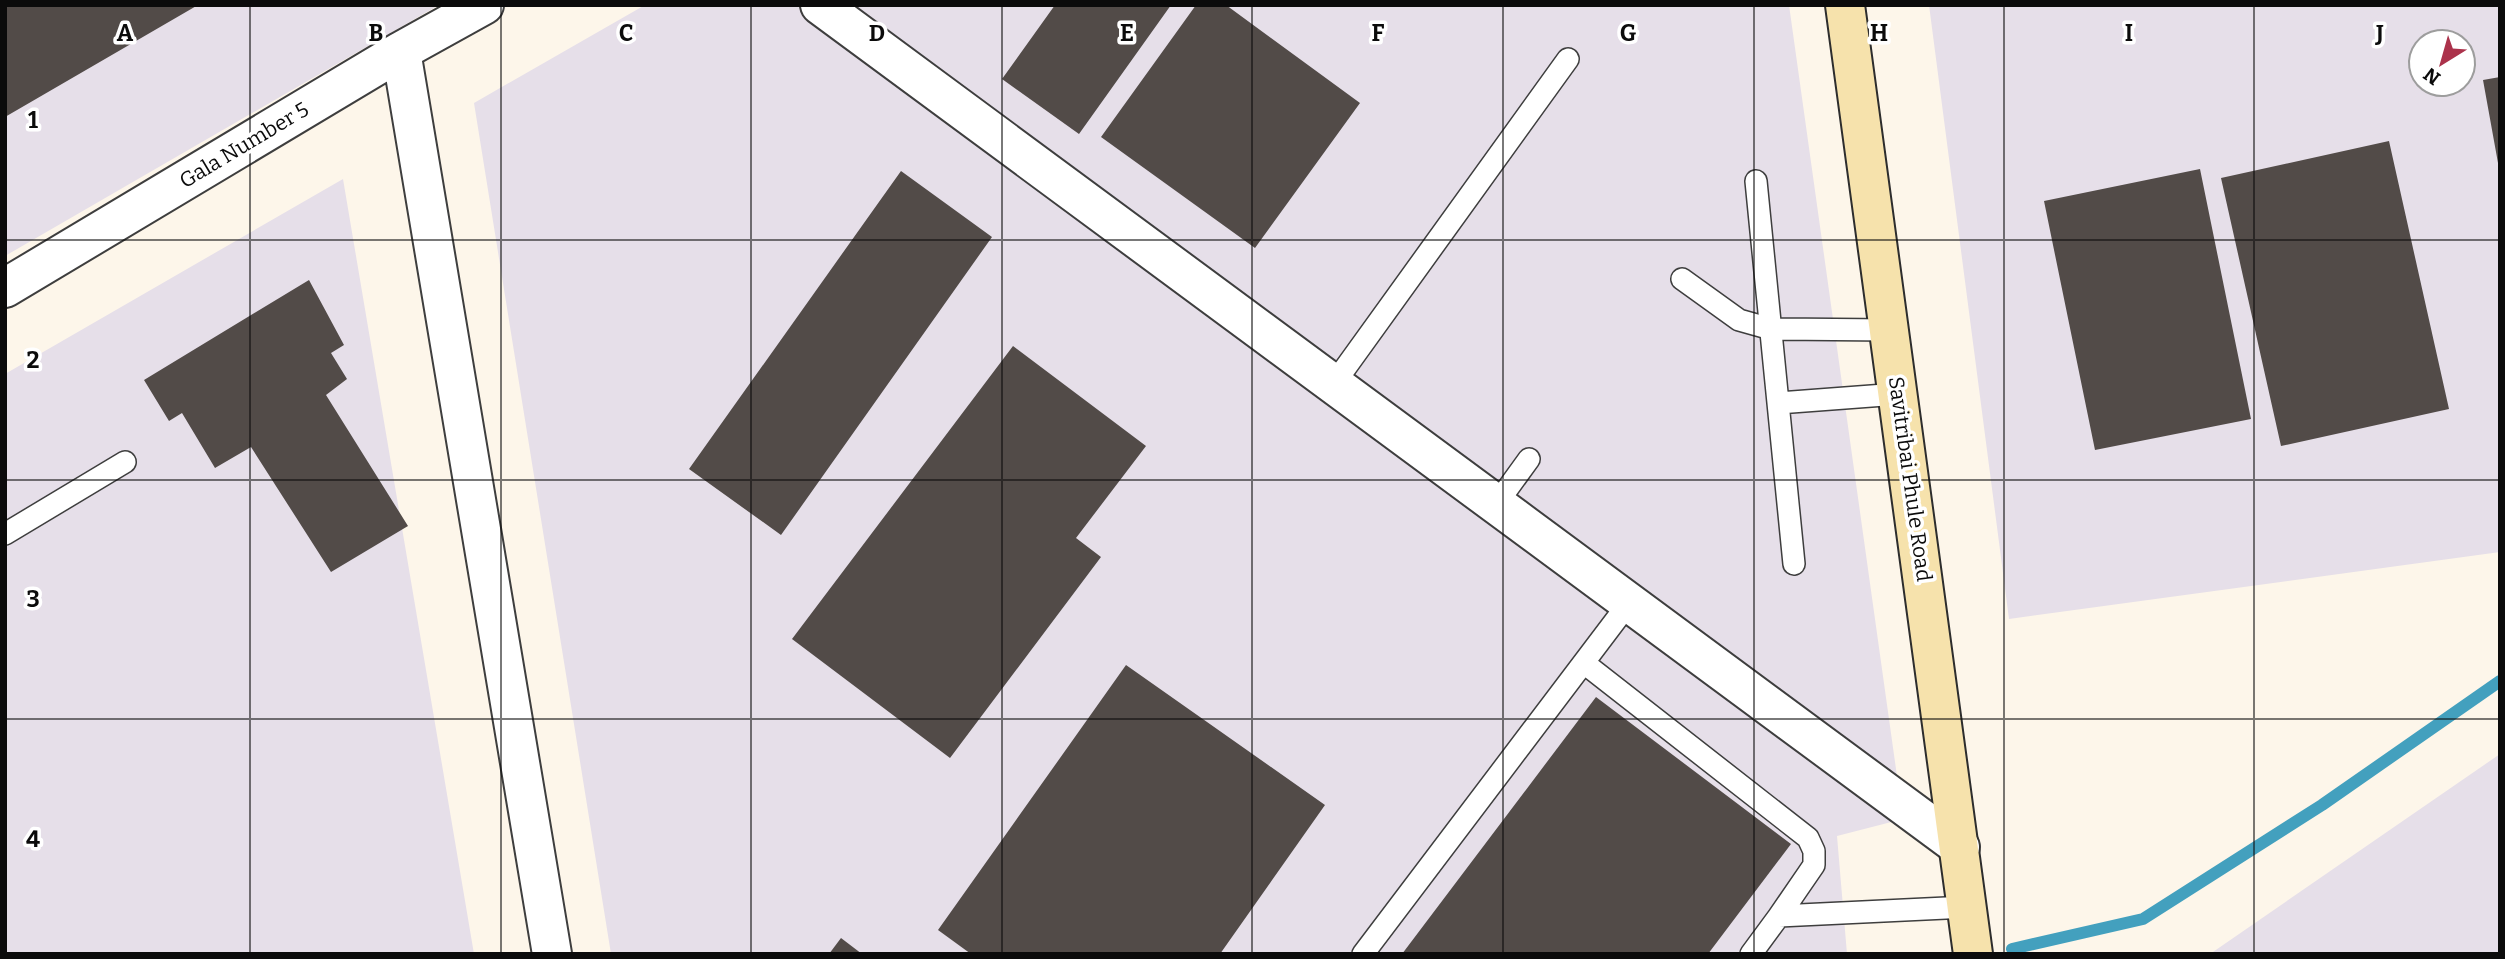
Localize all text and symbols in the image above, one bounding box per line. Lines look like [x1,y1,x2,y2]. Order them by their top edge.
text: A [117,19,134,47]
text: B [369,19,383,47]
text: C [619,19,633,47]
text: D [869,19,885,47]
text: E [1120,19,1134,47]
text: F [1372,19,1385,47]
text: G [1620,19,1637,47]
text: H [1870,19,1888,47]
text: I [2125,19,2133,47]
text: J [2374,19,2384,47]
north arrow [2407,28,2477,98]
text: N [2419,62,2445,90]
street label: Gala Number 5 [175,96,313,194]
text: 1 [28,106,38,134]
text: 2 [27,346,40,374]
street label: Savitribai Phule Road [1883,375,1937,583]
text: 3 [26,585,40,613]
text: 4 [26,825,40,853]

